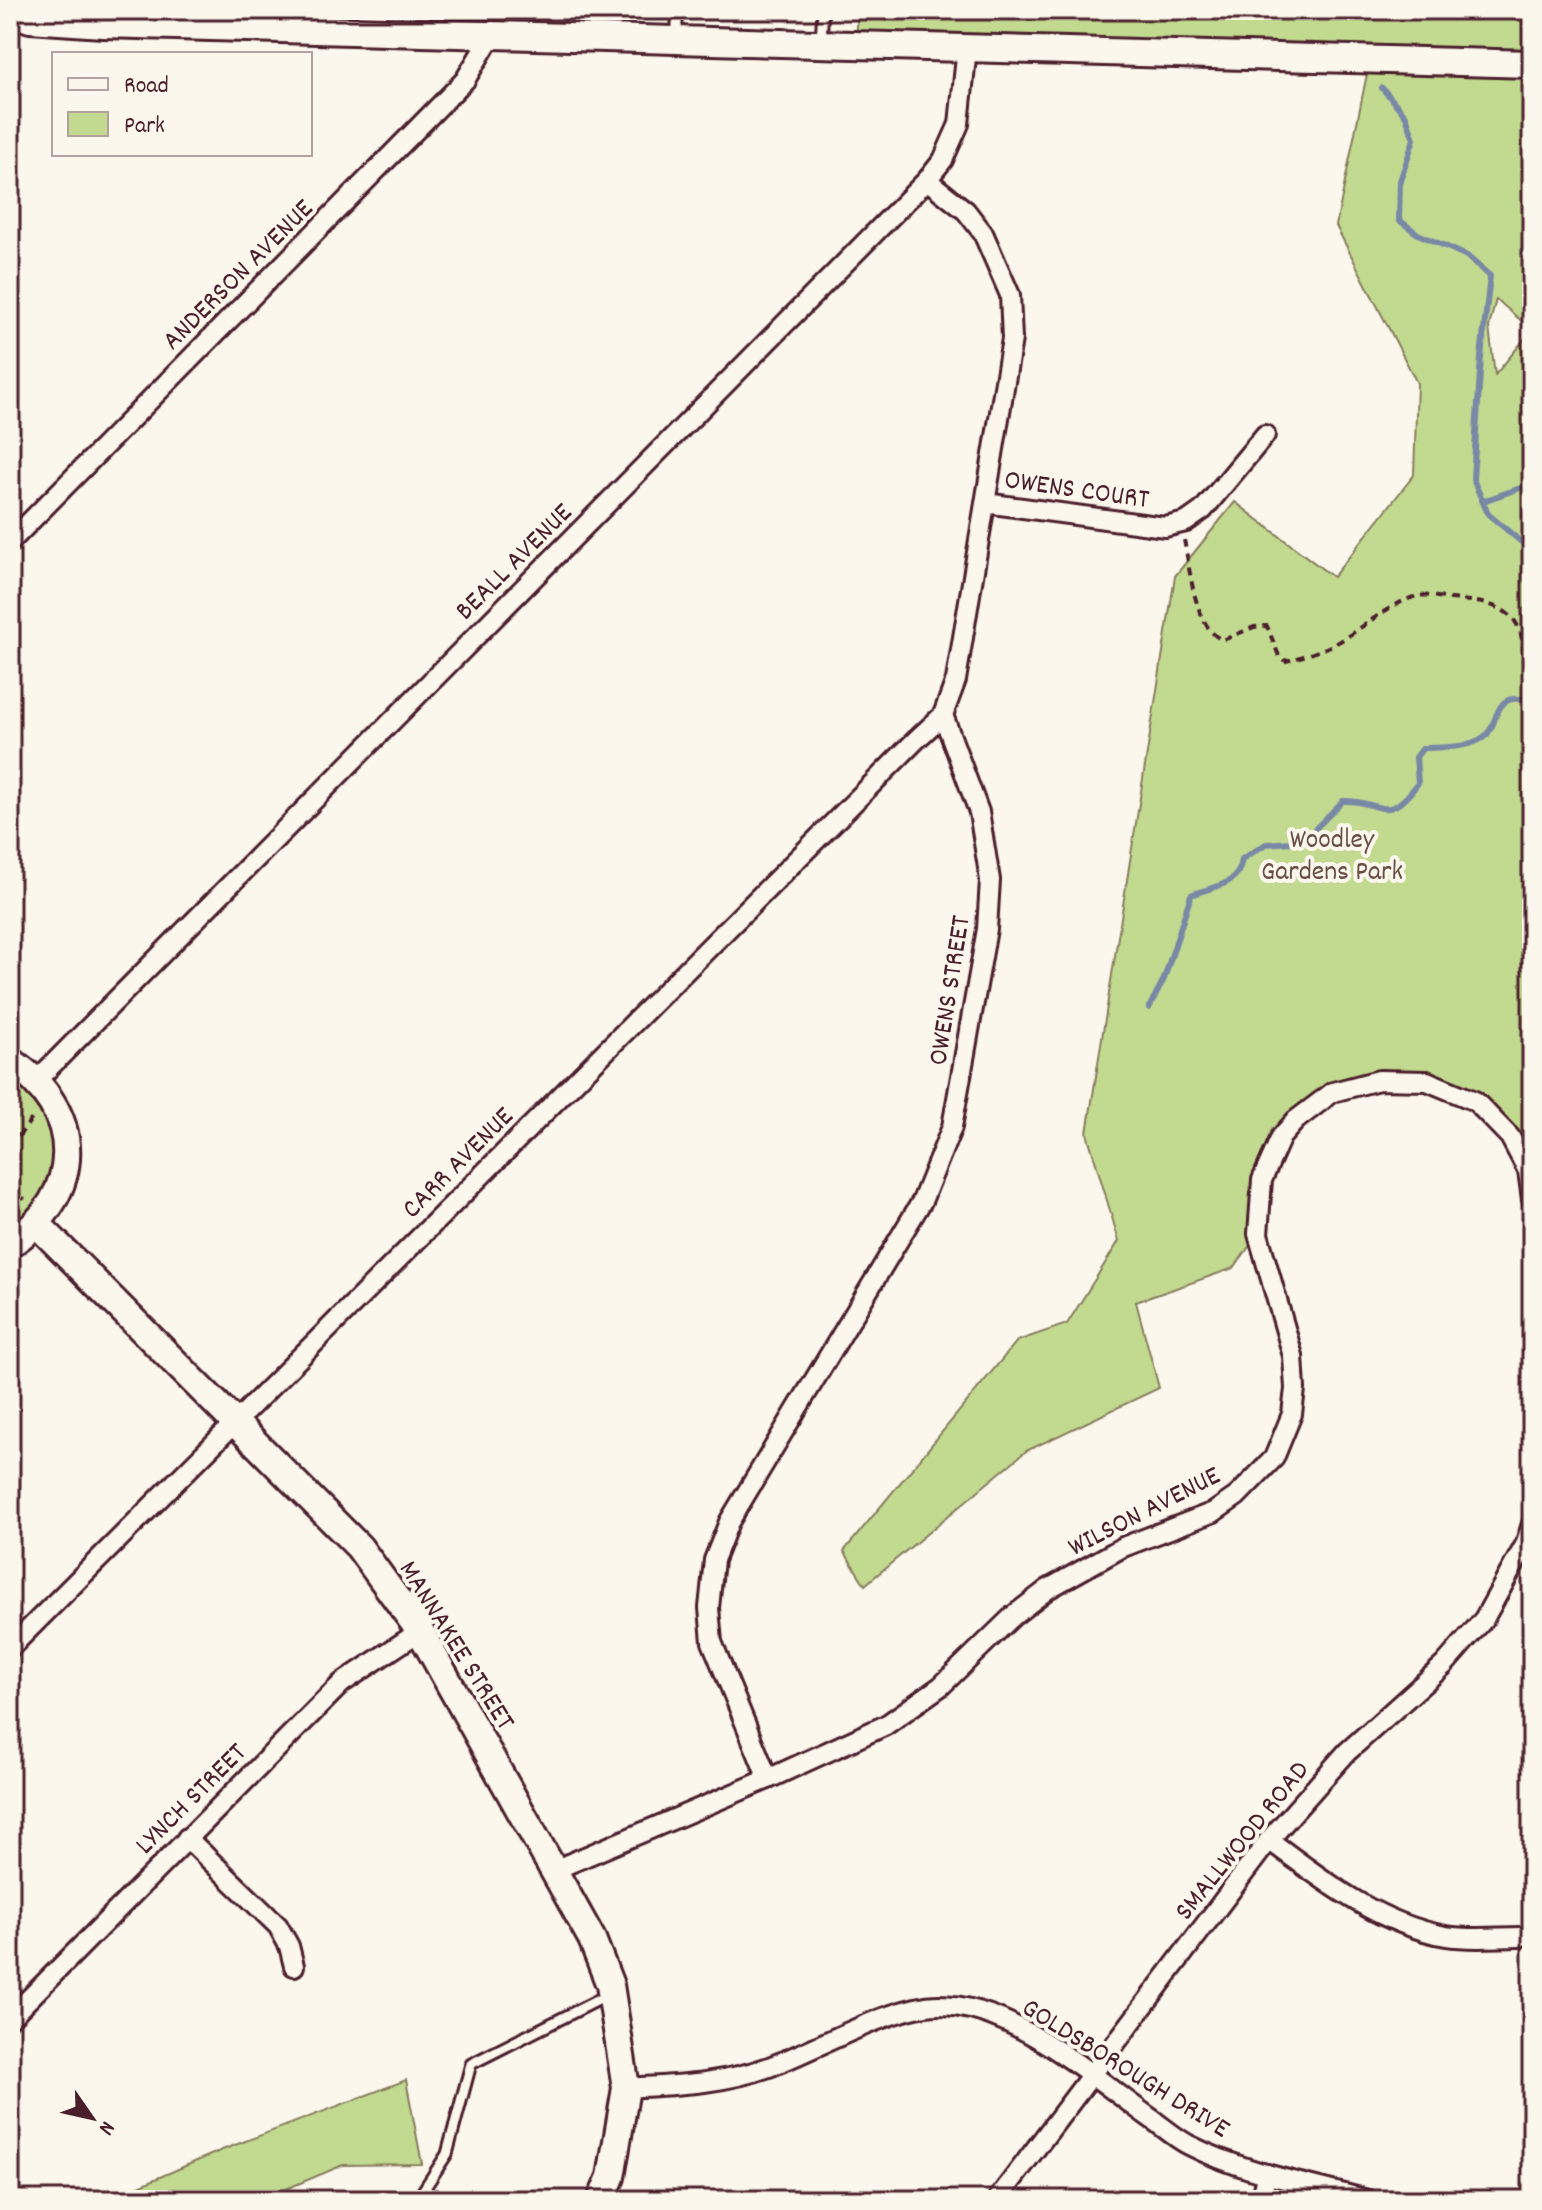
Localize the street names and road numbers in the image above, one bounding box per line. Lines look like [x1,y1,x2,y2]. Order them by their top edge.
street label: ANDERSON AVENUE [155,191,325,361]
street label: OWENS COURT [1001,462,1151,522]
street label: BEALL AVENUE [448,495,584,631]
street label: OWENS STREET [920,913,984,1069]
street label: CARR AVENUE [394,1099,525,1230]
street label: WILSON AVENUE [1062,1458,1229,1569]
street label: MANNAKEE STREET [387,1554,523,1739]
street label: LYNCH STREET [128,1736,258,1866]
street label: SMALLWOOD ROAD [1167,1754,1321,1931]
street label: GOLDSBOROUGH DRIVE [1012,1990,1236,2151]

